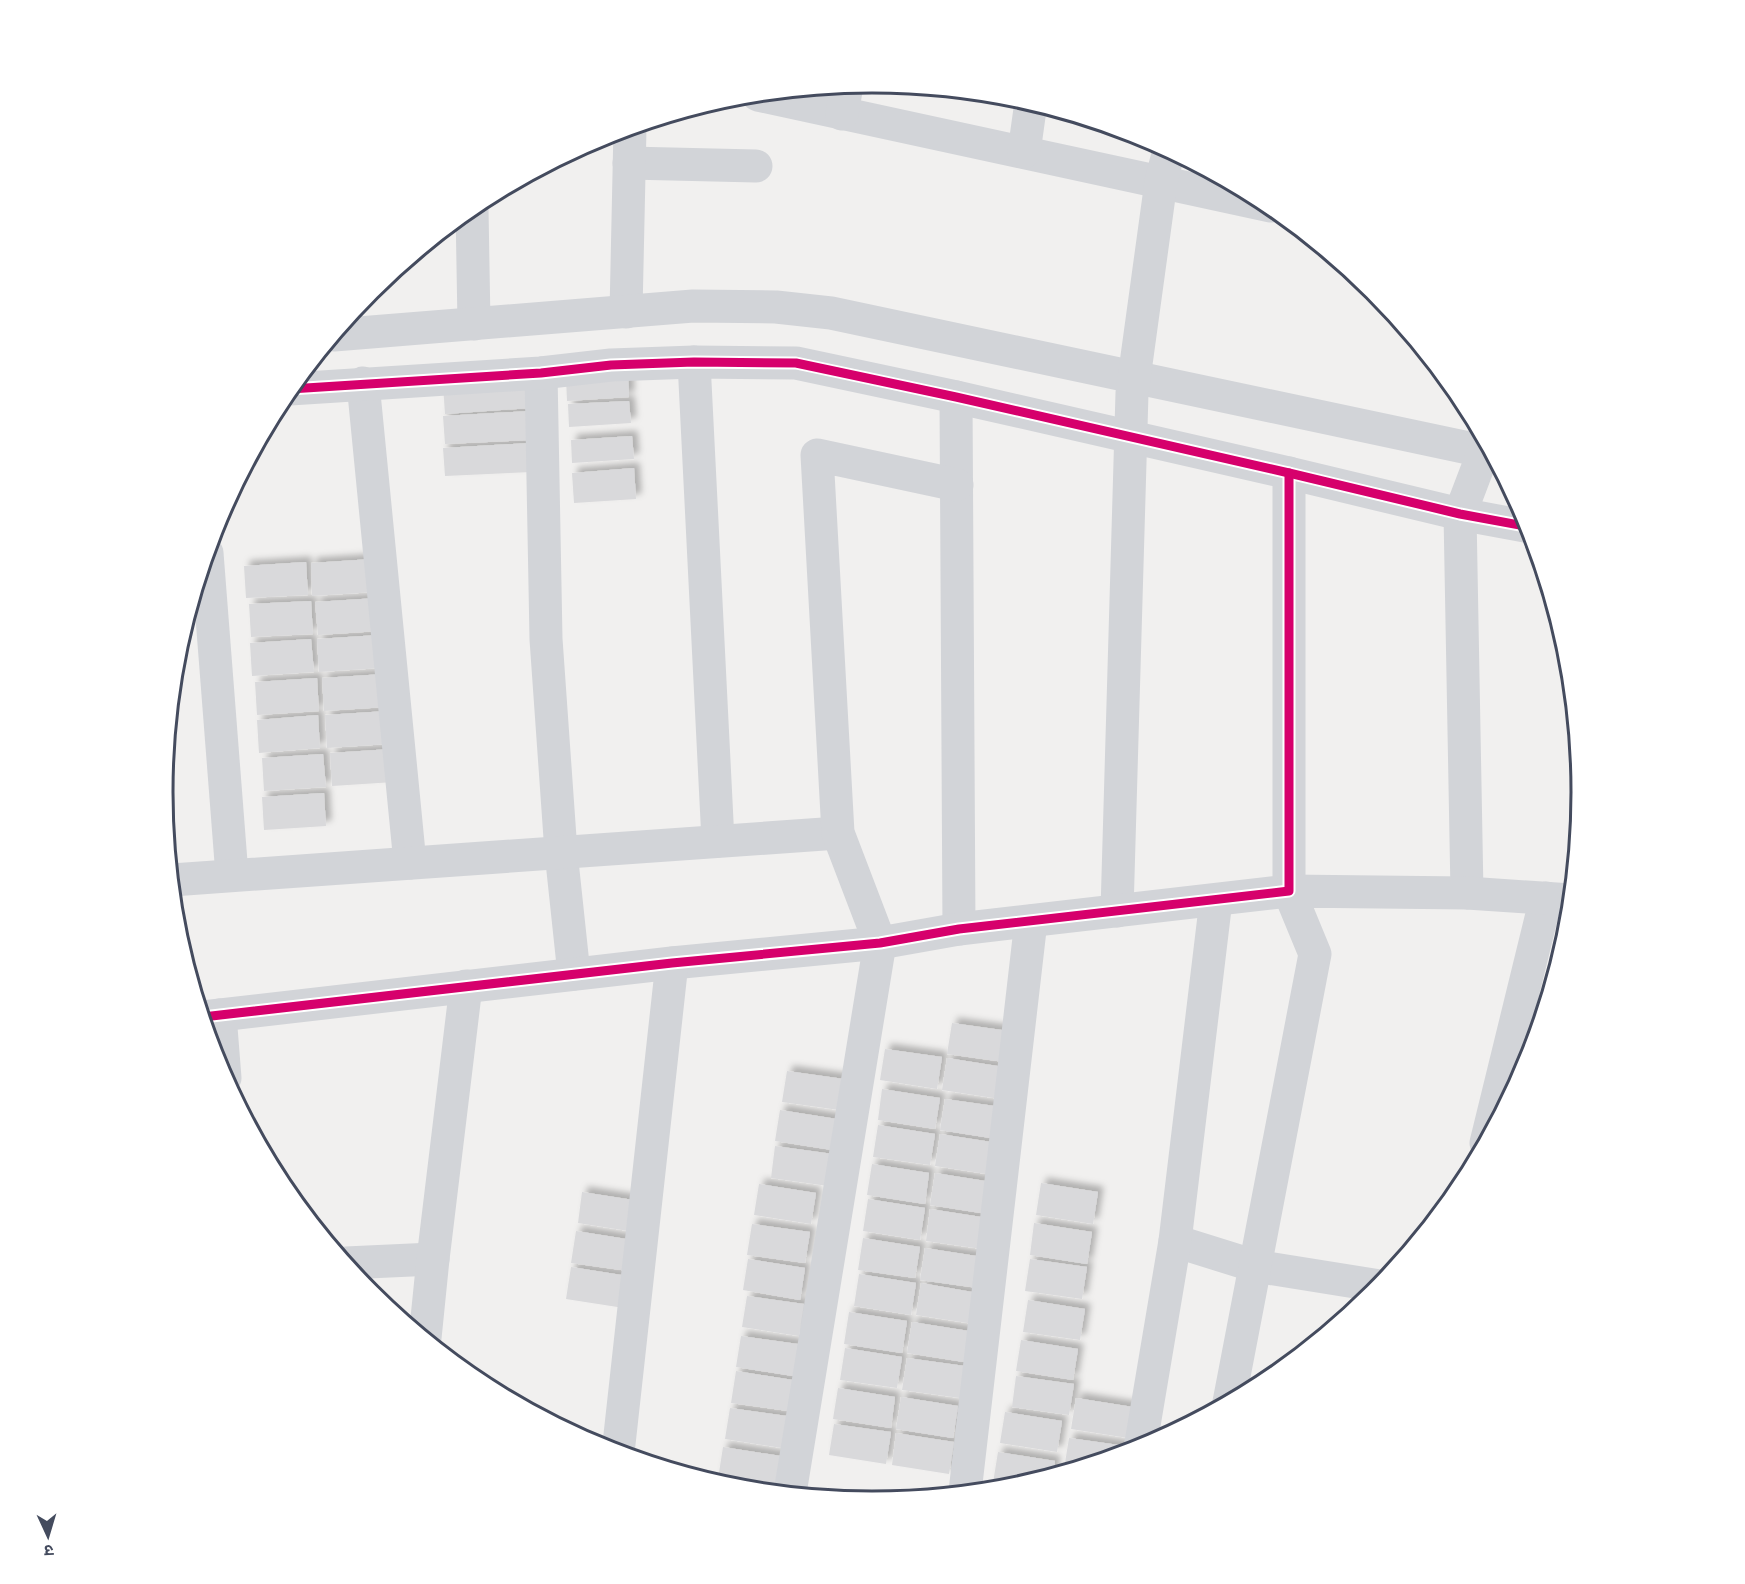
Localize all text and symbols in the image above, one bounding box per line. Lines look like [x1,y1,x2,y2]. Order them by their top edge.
north arrow [18,1506,78,1566]
text: उ [43,1540,54,1559]

